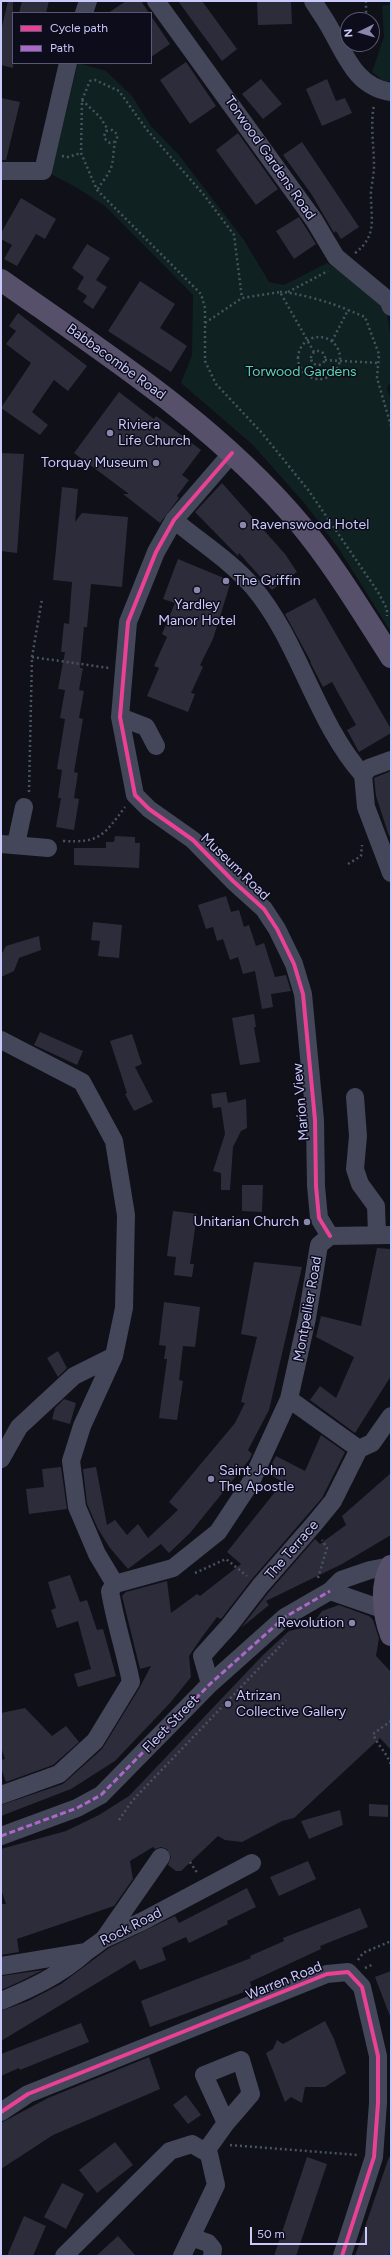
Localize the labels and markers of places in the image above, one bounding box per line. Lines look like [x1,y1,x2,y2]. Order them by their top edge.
place label: Riviera Life Church [118,417,191,450]
marker: Riviera Life Church [105,428,115,438]
place label: Torquay Museum [41,455,148,471]
marker: Torquay Museum [151,458,161,468]
place label: Ravenswood Hotel [251,517,369,533]
marker: Ravenswood Hotel [238,520,248,530]
place label: The Griffin [234,573,301,589]
marker: The Griffin [221,576,231,586]
marker: Yardley Manor Hotel [192,585,202,595]
place label: Yardley Manor Hotel [158,597,236,630]
place label: Unitarian Church [193,1214,299,1230]
marker: Unitarian Church [302,1217,312,1227]
place label: Saint John The Apostle [219,1463,294,1496]
marker: Saint John The Apostle [206,1474,216,1484]
place label: Revolution [277,1615,344,1631]
marker: Revolution [347,1618,357,1628]
place label: Atrizan Collective Gallery [236,1688,346,1720]
marker: Atrizan Collective Gallery [223,1699,233,1709]

